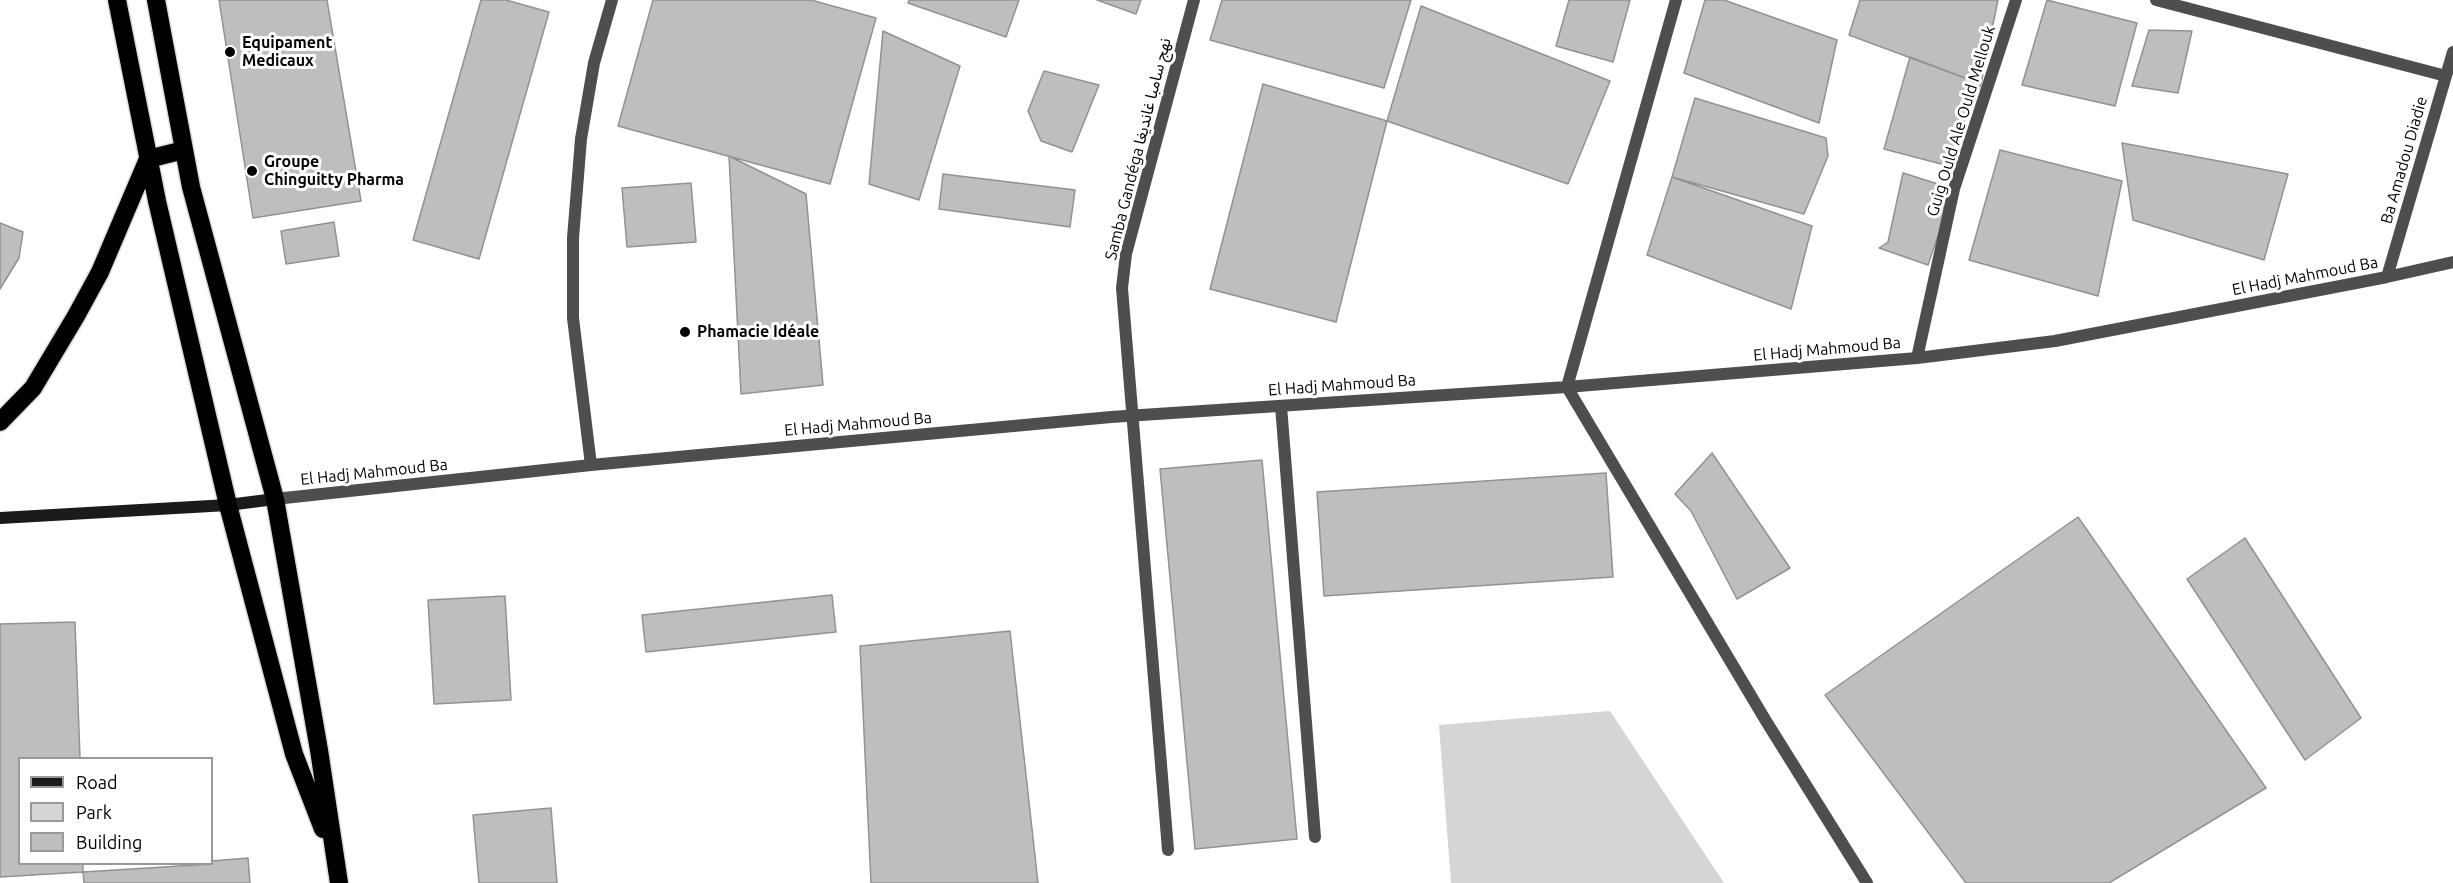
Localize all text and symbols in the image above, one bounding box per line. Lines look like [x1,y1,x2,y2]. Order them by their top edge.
street label: Guig Ould Ale Ould Mellouk [1923,23,1999,219]
place label: Equipament Medicaux [242,33,332,71]
street label: Samba Gandéga نهج سامبا غانديغا [1101,36,1175,262]
marker: Equipament Medicaux [223,45,237,59]
street label: Ba Amadou Diadie [2377,94,2431,226]
place label: Groupe Chinguitty Pharma [264,152,404,190]
marker: Groupe Chinguitty Pharma [245,164,259,178]
street label: El Hadj Mahmoud Ba [2230,252,2380,300]
place label: Phamacie Idéale [697,322,819,342]
marker: Phamacie Idéale [678,325,692,339]
street label: El Hadj Mahmoud Ba [1752,333,1902,365]
street label: El Hadj Mahmoud Ba [1267,370,1417,400]
street label: El Hadj Mahmoud Ba [783,408,933,440]
street label: El Hadj Mahmoud Ba [299,455,449,489]
legend [18,757,213,865]
text: Road [76,772,118,792]
text: Park [76,802,112,822]
text: Building [76,832,142,852]

